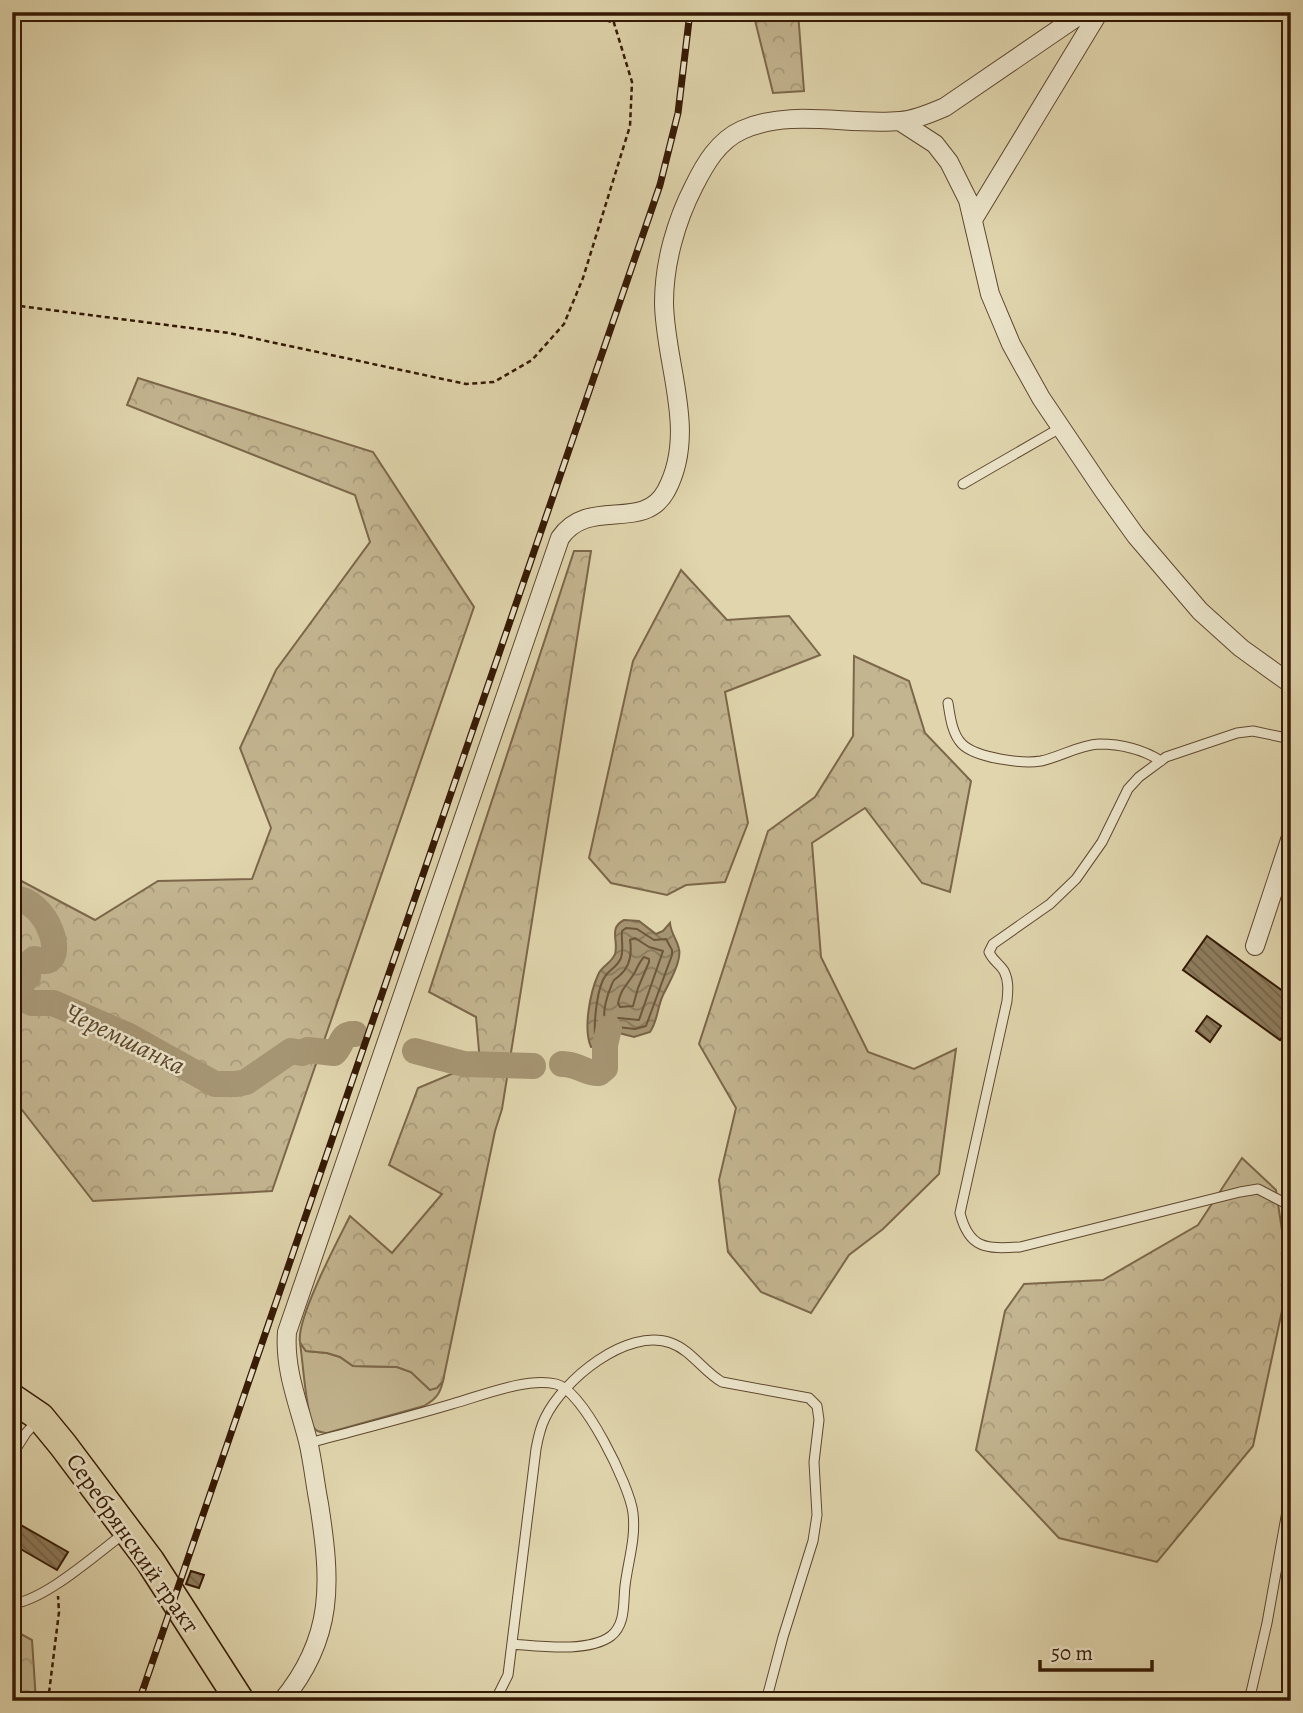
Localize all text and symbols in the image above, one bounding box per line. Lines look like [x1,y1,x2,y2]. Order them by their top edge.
water label: Черемшанка [59,995,191,1083]
street label: Серебрянский тракт [59,1447,207,1640]
scale bar [1040,1629,1152,1673]
text: 50 m [1051,1639,1093,1667]

